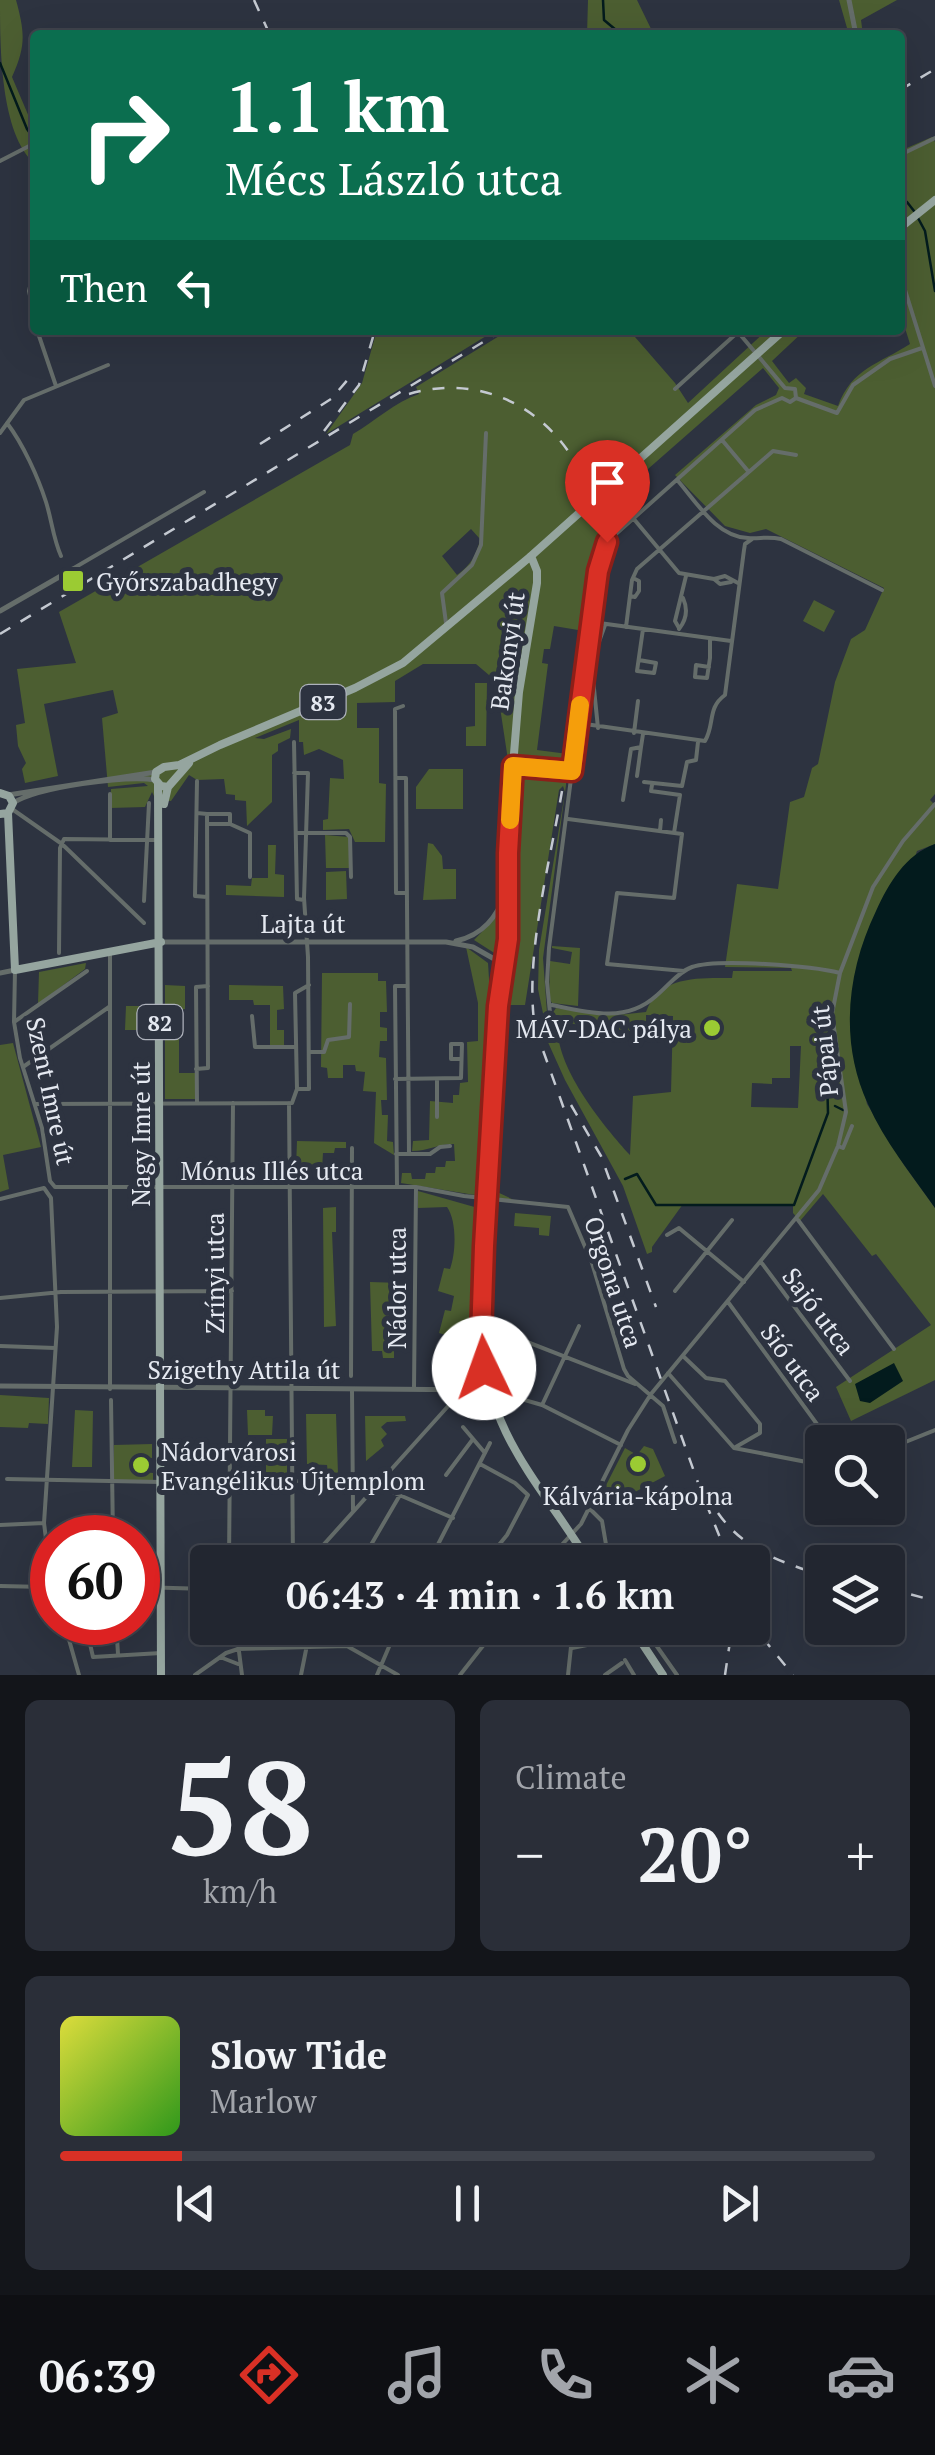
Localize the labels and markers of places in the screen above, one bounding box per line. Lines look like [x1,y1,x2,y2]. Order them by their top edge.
pin [565,440,650,543]
place label: Győrszabadhegy [96,565,278,598]
marker: Győrszabadhegy [60,568,86,594]
place label: MÁV-DAC pálya [516,1012,692,1045]
marker: MÁV-DAC pálya [701,1017,723,1039]
place label: Nádorvárosi Evangélikus Újtemplom [161,1435,426,1497]
marker: Kálvária-kápolna [627,1453,649,1475]
marker: Nádorvárosi Evangélikus Újtemplom [130,1454,152,1476]
place label: Kálvária-kápolna [543,1479,734,1512]

